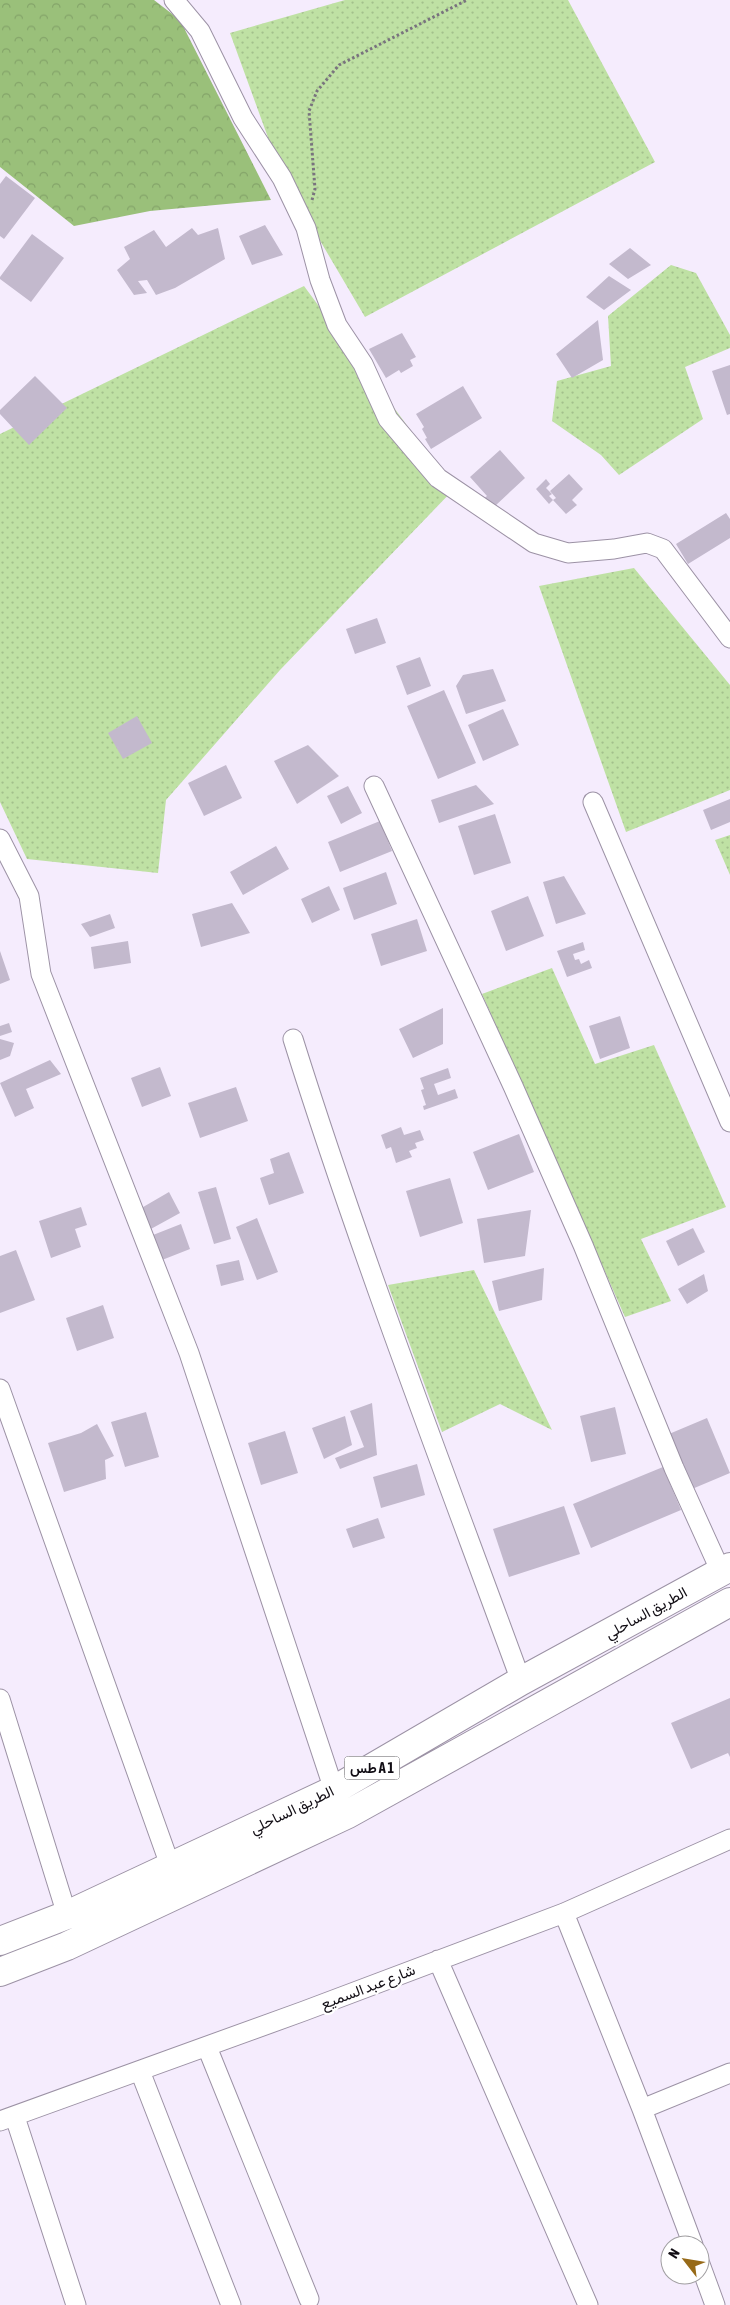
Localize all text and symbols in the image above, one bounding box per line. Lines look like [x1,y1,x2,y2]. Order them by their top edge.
street label: الطريق الساحلي [602,1583,692,1646]
road number: طس A 1 [344,1756,400,1780]
street label: الطريق الساحلي [247,1782,339,1842]
street label: شارع عبد السميع [318,1961,419,2015]
north arrow [660,2235,710,2285]
text: N [665,2246,683,2261]

